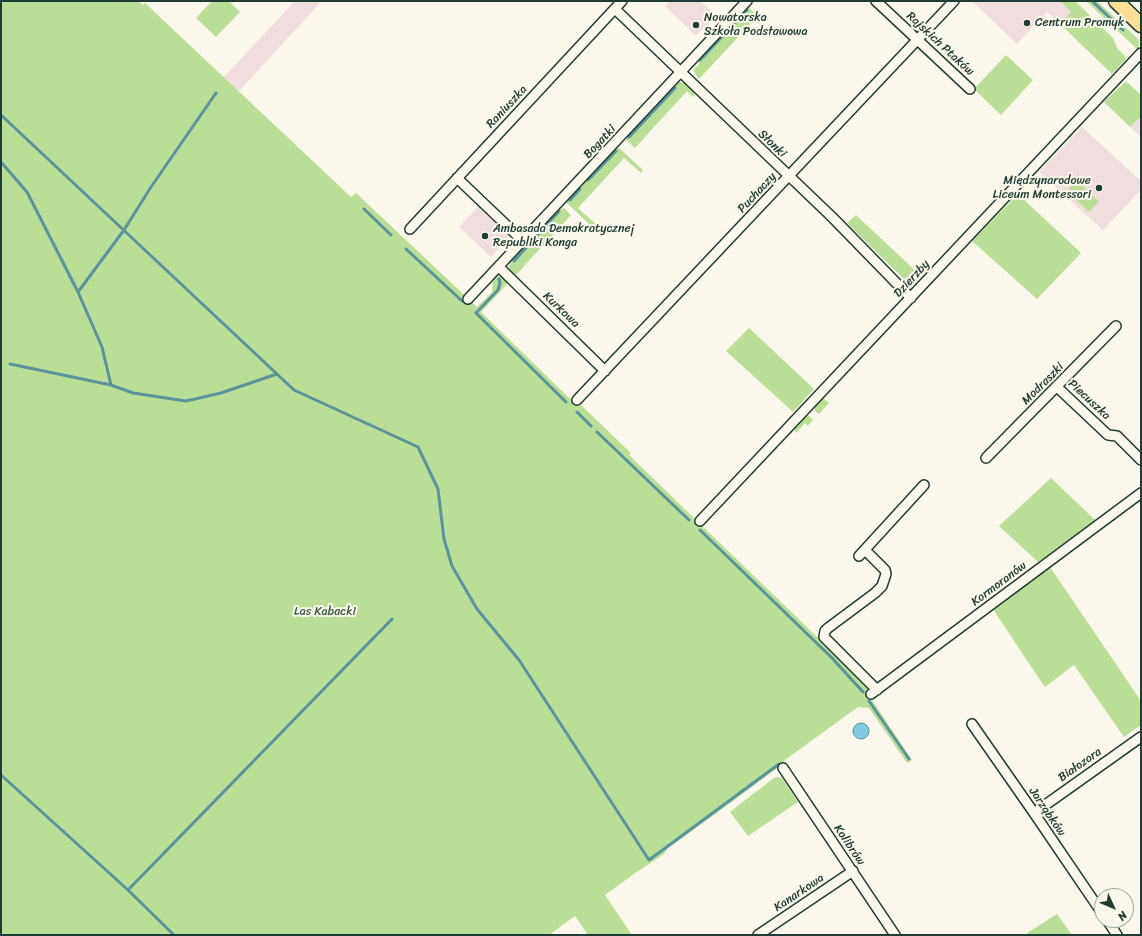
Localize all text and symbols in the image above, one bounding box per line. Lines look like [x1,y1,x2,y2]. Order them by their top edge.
street label: Rajskich Ptaków [903,9,977,79]
place label: Nowatorska Szkoła Podstawowa [704,11,807,39]
place label: Centrum Promyk [1035,16,1124,30]
marker: Centrum Promyk [1022,18,1032,28]
marker: Nowatorska Szkoła Podstawowa [691,20,701,30]
street label: Raniuszka [484,83,530,131]
street label: Bogatki [581,122,619,162]
street label: Słonki [755,127,789,161]
street label: Puchaczy [735,170,779,216]
place label: Międzynarodowe Liceum Montessori [993,174,1091,202]
marker: Międzynarodowe Liceum Montessori [1094,183,1104,193]
place label: Ambasada Demokratycznej Republiki Konga [493,222,634,250]
marker: Ambasada Demokratycznej Republiki Konga [480,231,490,241]
street label: Dzierzby [891,257,933,301]
street label: Kurkowa [540,289,582,331]
street label: Modraszki [1019,360,1067,408]
street label: Piecuszka [1065,377,1113,423]
street label: Kormoranów [969,559,1029,609]
park label: Las Kabacki [294,605,356,619]
street label: Białozora [1056,745,1104,785]
street label: Jarząbków [1026,785,1068,839]
street label: Kolibrów [830,822,868,868]
street label: Kanarkowa [771,871,827,915]
north arrow [1094,888,1134,928]
text: N [1113,907,1132,925]

